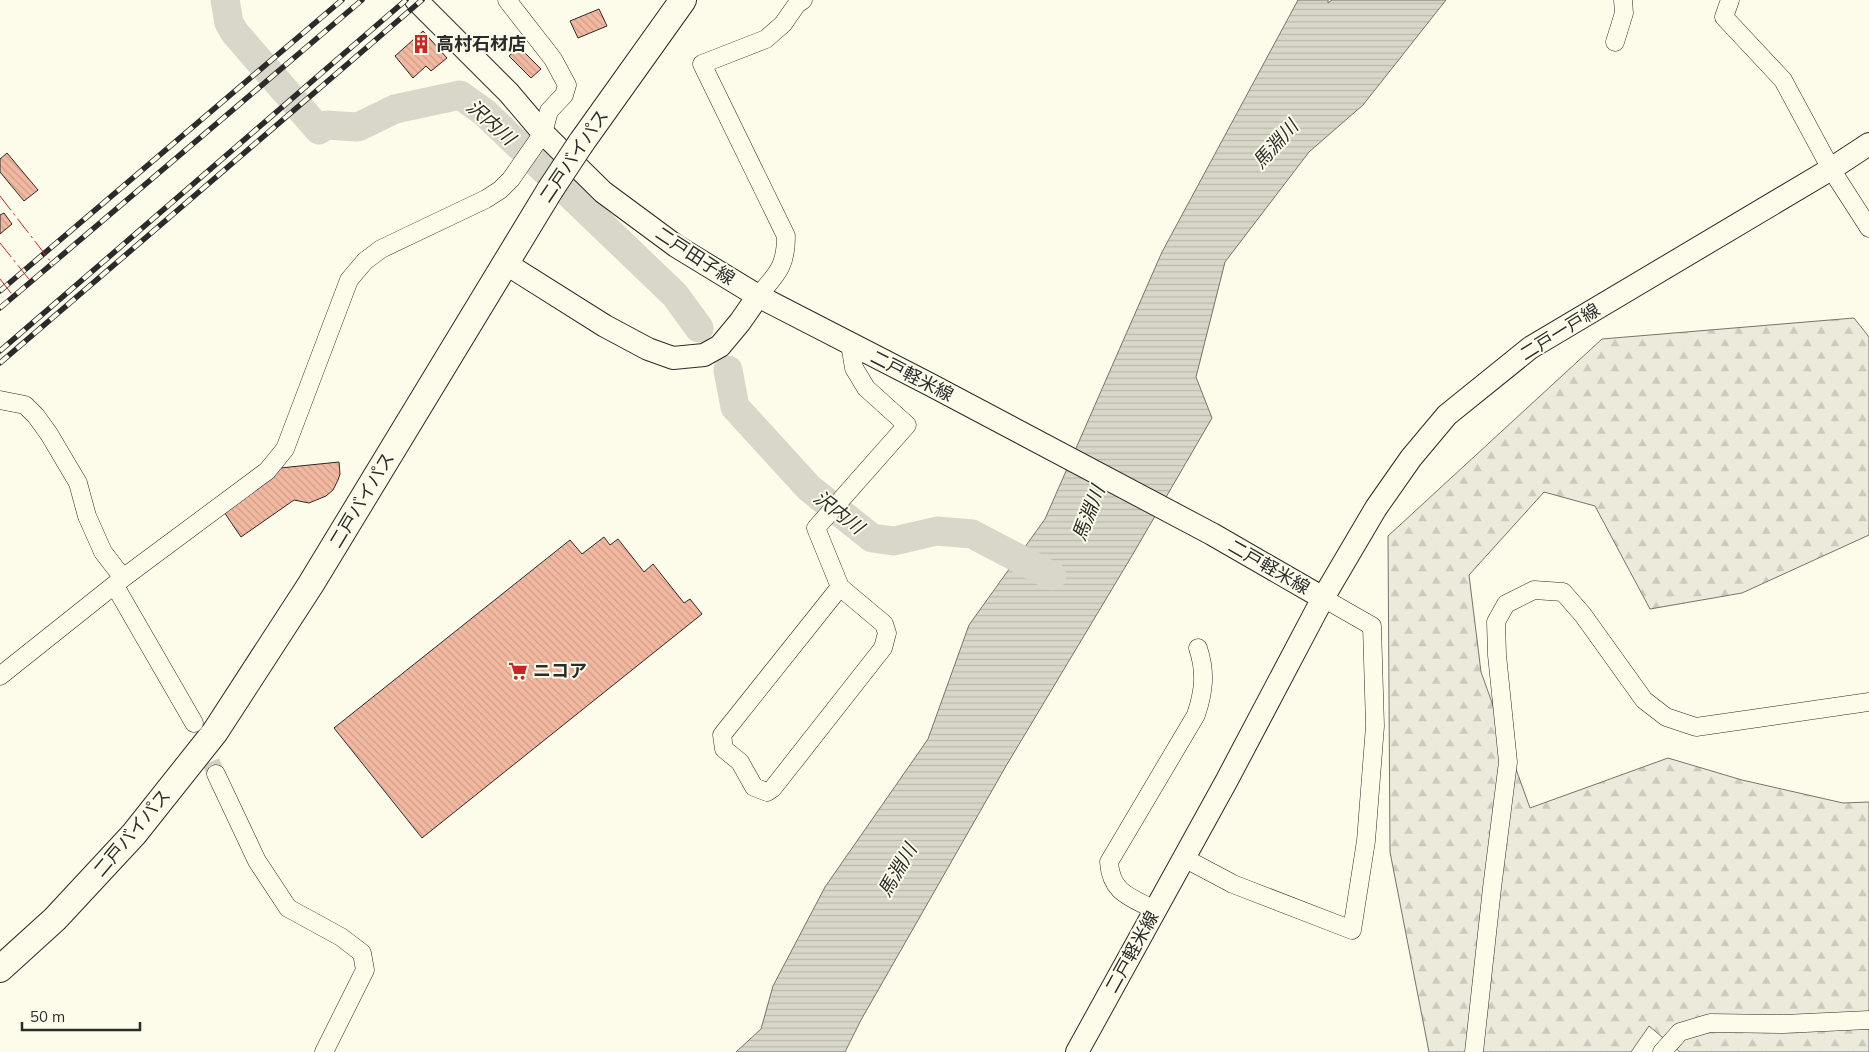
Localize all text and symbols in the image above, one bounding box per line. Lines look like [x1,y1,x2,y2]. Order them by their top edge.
place label: 高村石材店 [436,32,526,55]
building icon: 高村石材店 [410,33,432,55]
water label: 沢内川 [462,94,522,151]
street label: 二戸バイパス [534,105,613,207]
water label: 馬淵川 [1247,113,1304,173]
street label: 二戸田子線 [651,221,739,290]
street label: 二戸一戸線 [1515,298,1604,365]
street label: 二戸軽米線 [867,345,958,406]
street label: 二戸バイパス [324,448,399,552]
water label: 馬淵川 [1067,480,1110,544]
water label: 沢内川 [809,485,870,540]
street label: 二戸軽米線 [1225,534,1314,599]
place label: ニコア [533,659,587,682]
supermarket icon: ニコア [507,660,529,682]
street label: 二戸バイパス [88,784,175,881]
water label: 馬淵川 [872,838,923,901]
street label: 二戸軽米線 [1100,907,1163,997]
scale bar [22,1000,140,1032]
text: 50 m [30,1007,65,1026]

